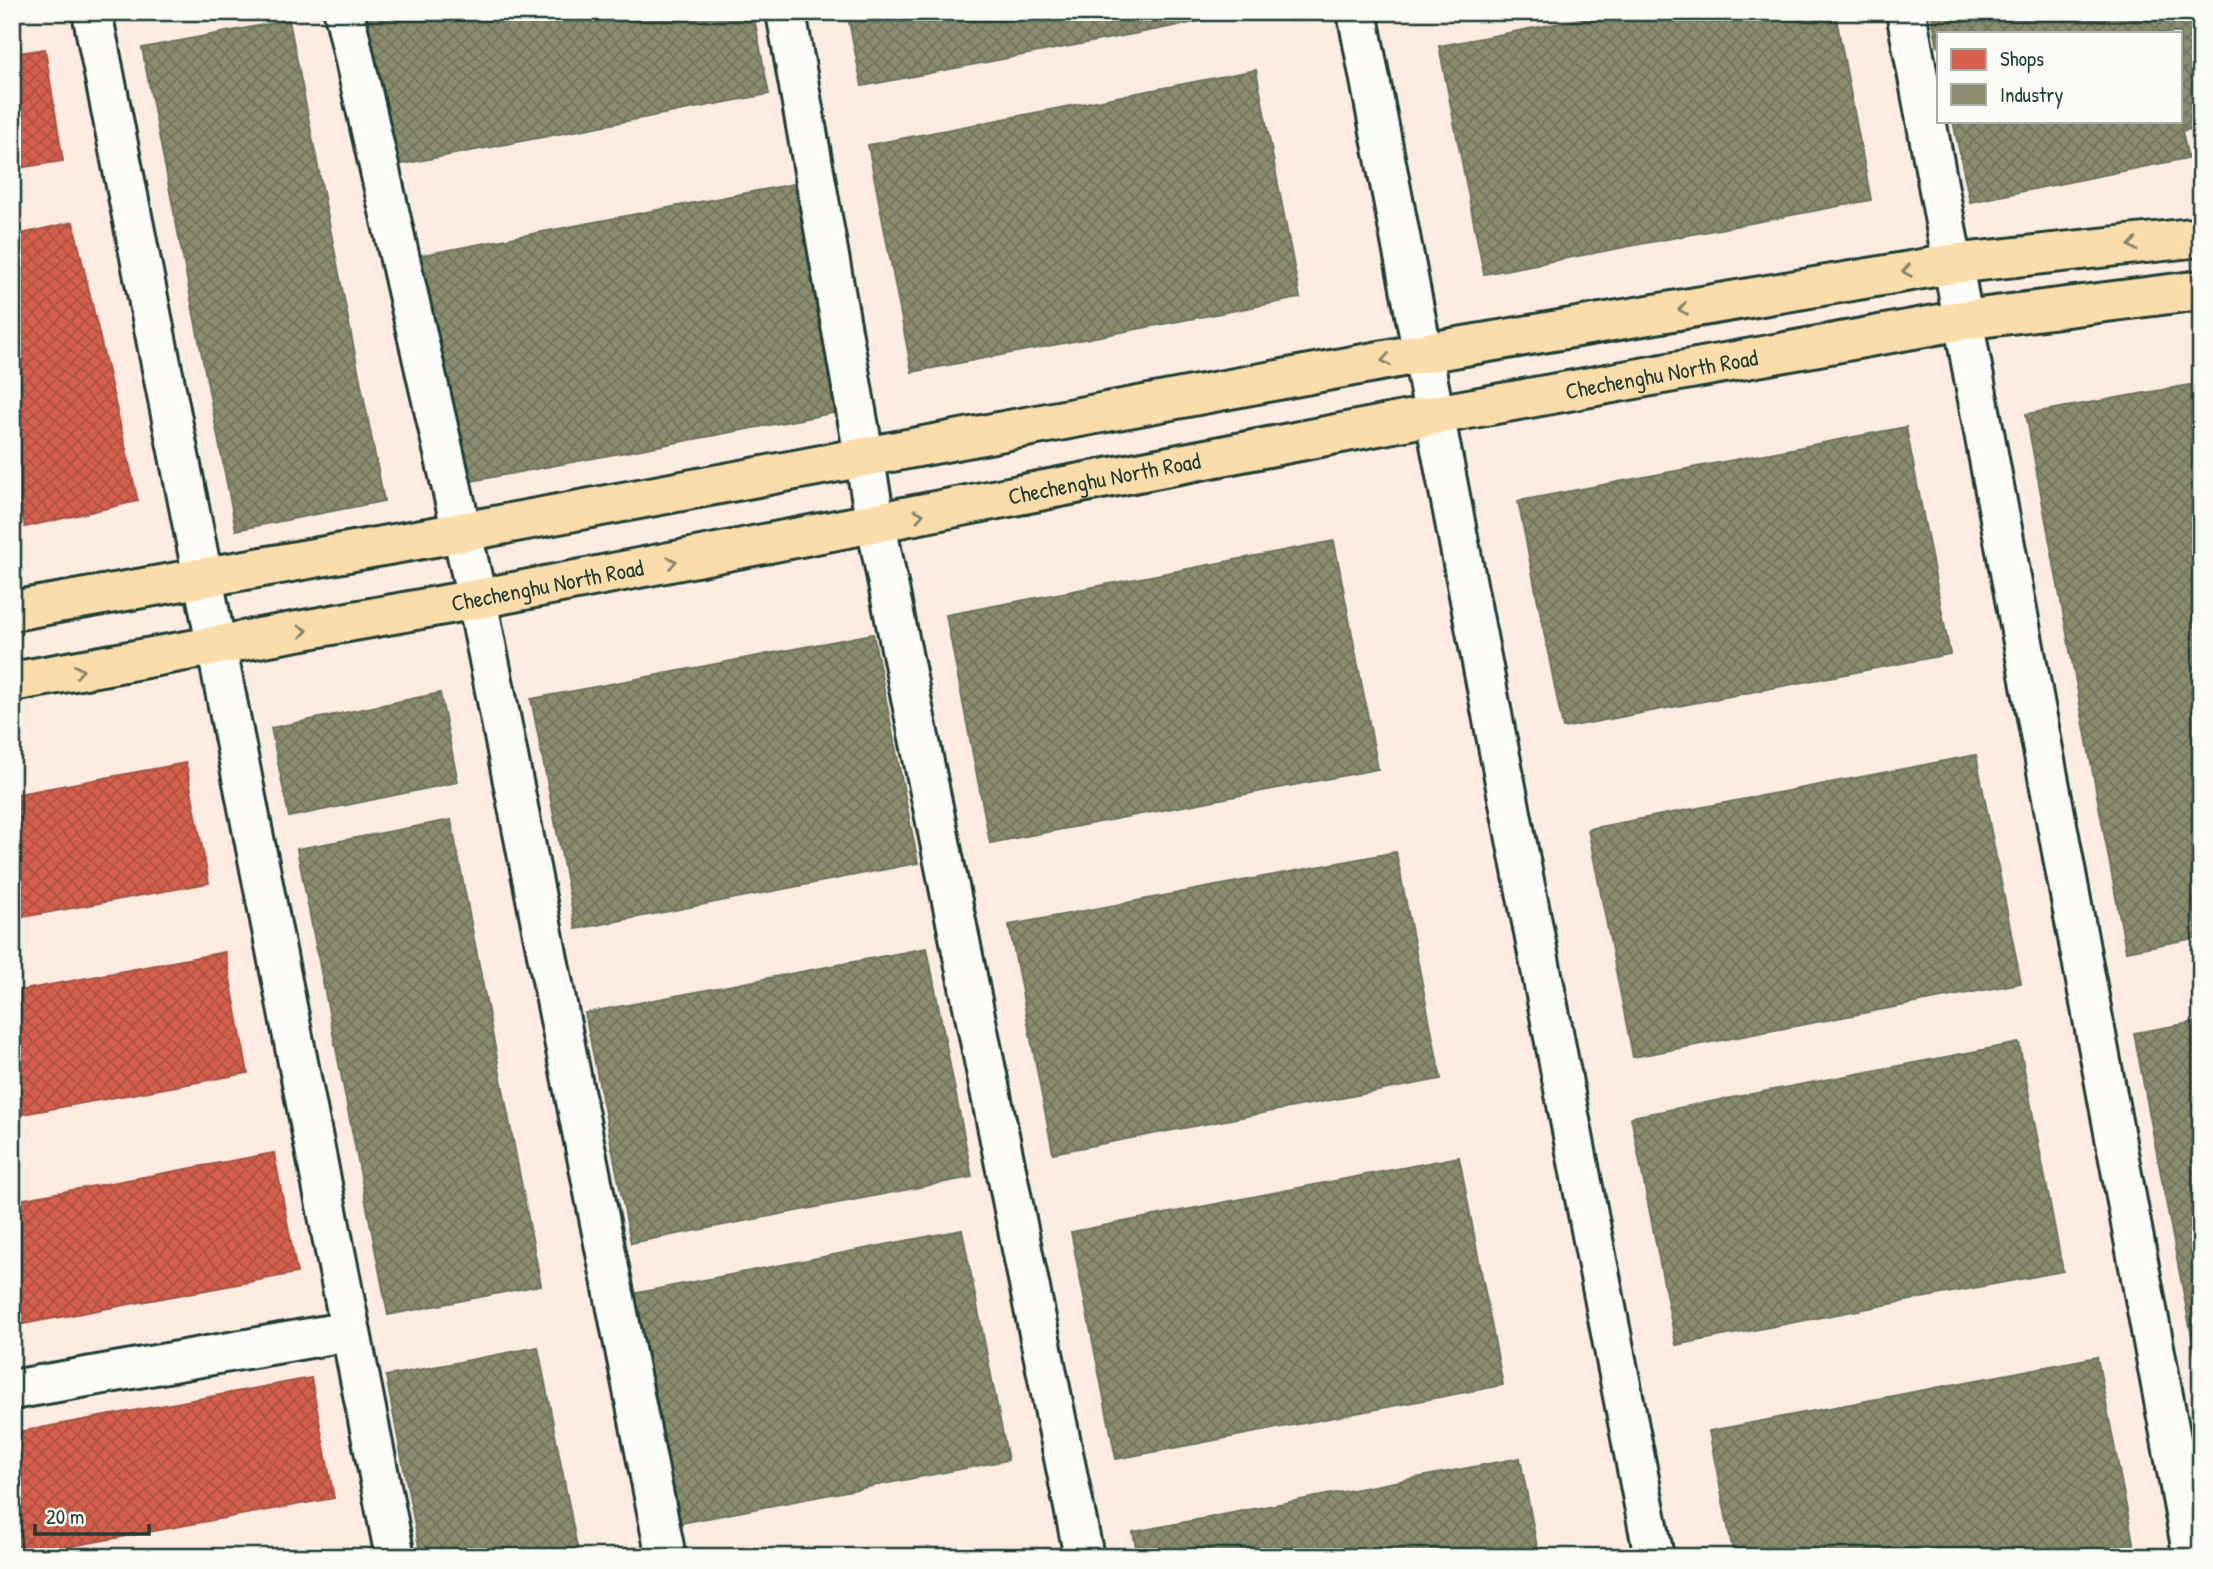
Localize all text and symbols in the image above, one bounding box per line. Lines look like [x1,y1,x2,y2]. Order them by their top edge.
legend [1937,32,2182,122]
text: Shops [2000,44,2044,73]
text: Industry [2000,80,2063,109]
one-way arrow [2127,237,2139,252]
one-way arrow [1901,263,1913,278]
one-way arrow [1677,301,1689,316]
street label: Chechenghu North Road [1563,341,1760,406]
one-way arrow [1380,352,1392,367]
street label: Chechenghu North Road [1005,444,1203,512]
one-way arrow [913,509,925,524]
street label: Chechenghu North Road [449,551,646,618]
one-way arrow [666,555,678,570]
one-way arrow [297,624,309,639]
one-way arrow [74,664,85,679]
scale bar [35,1492,149,1536]
text: 20 m [46,1502,84,1531]

